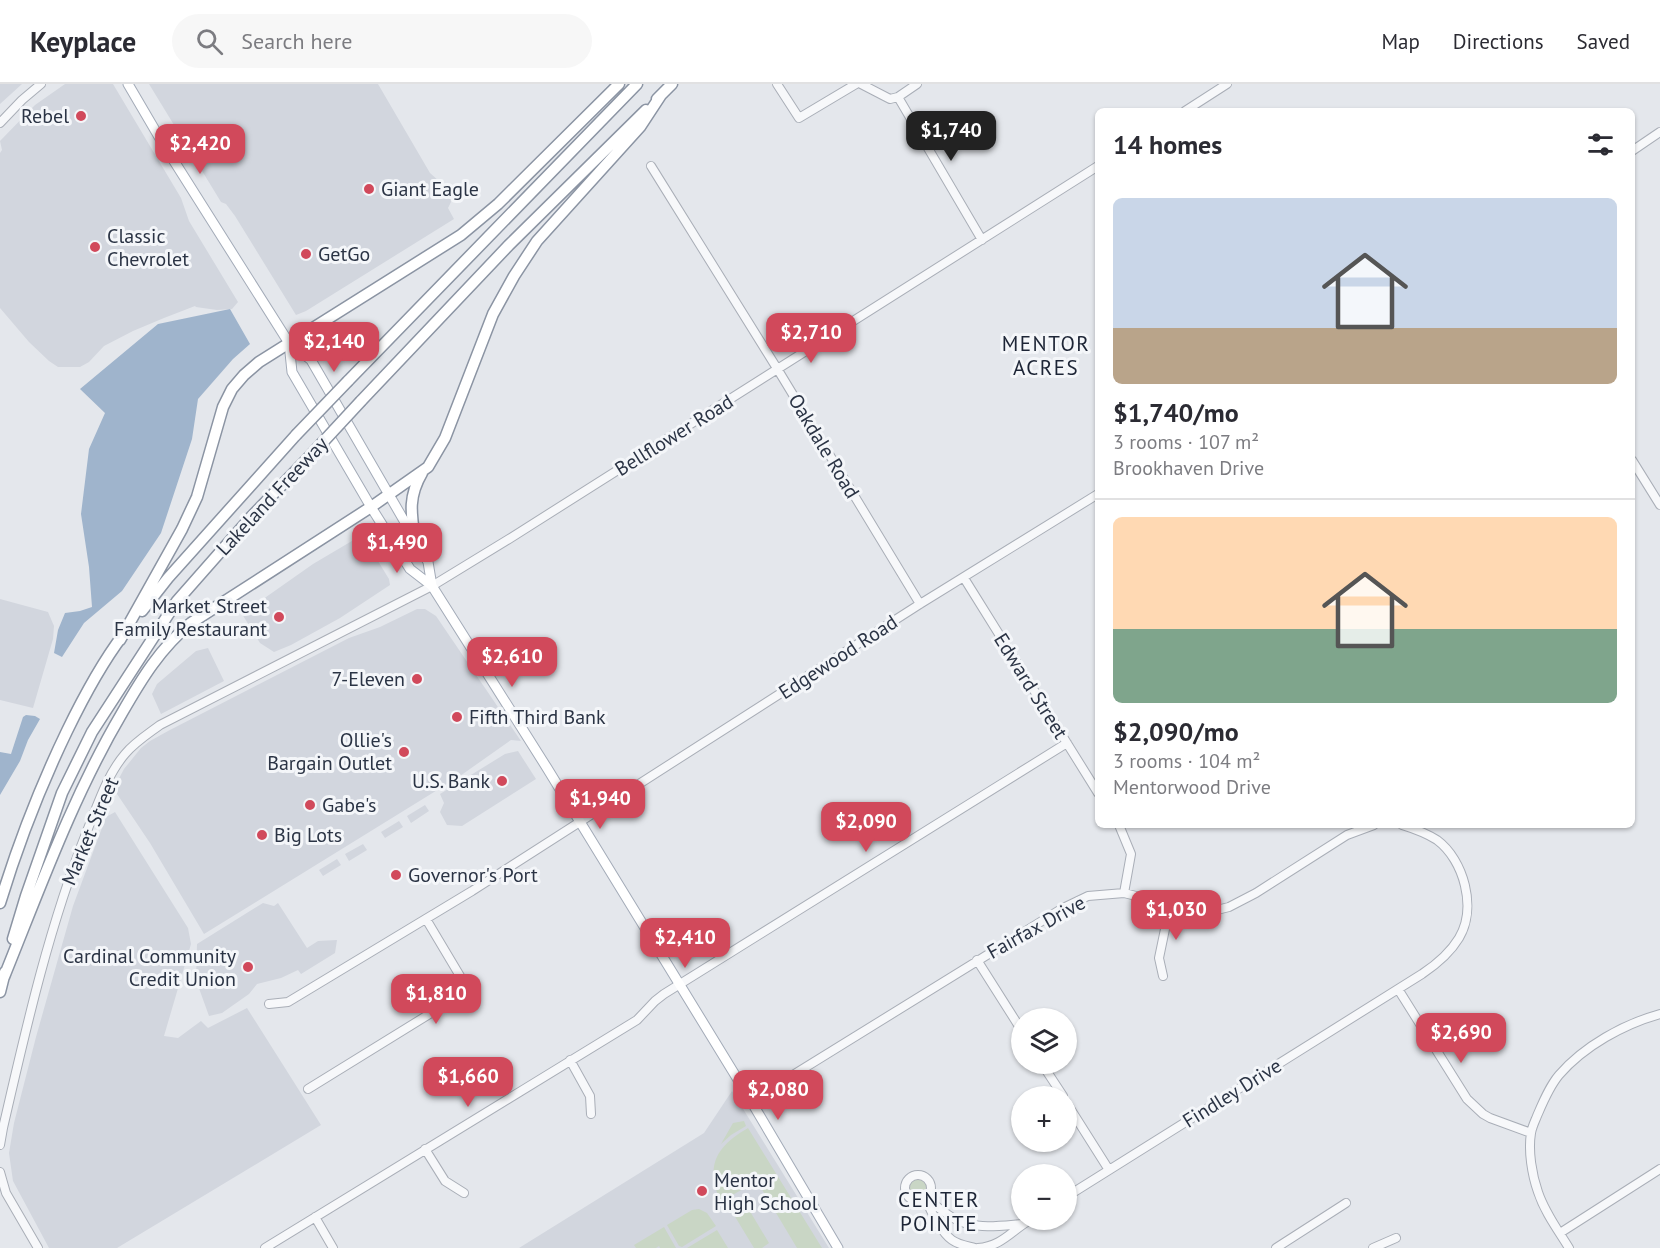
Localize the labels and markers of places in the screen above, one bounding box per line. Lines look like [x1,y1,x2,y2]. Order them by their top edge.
place label: Rebel [21,103,69,129]
marker: Rebel [74,109,88,123]
pin: $1,740 [902,111,1000,162]
pin: $2,420 [151,124,249,175]
place label: Giant Eagle [381,176,479,202]
marker: Giant Eagle [362,182,376,196]
place label: Classic Chevrolet [107,223,189,272]
marker: Classic Chevrolet [88,240,102,254]
place label: GetGo [318,241,370,267]
marker: GetGo [299,247,313,261]
pin: $2,710 [762,313,860,364]
pin: $2,140 [285,322,383,373]
pin: $1,490 [348,523,446,574]
place label: Market Street Family Restaurant [114,593,267,642]
marker: Market Street Family Restaurant [272,610,286,624]
pin: $2,610 [463,637,561,688]
place label: 7-Eleven [331,666,405,692]
marker: 7-Eleven [410,672,424,686]
place label: Fifth Third Bank [469,704,606,730]
marker: Fifth Third Bank [450,710,464,724]
place label: Ollie's Bargain Outlet [267,727,392,776]
marker: Ollie's Bargain Outlet [397,745,411,759]
place label: U.S. Bank [412,768,490,794]
marker: U.S. Bank [495,774,509,788]
pin: $1,940 [551,779,649,830]
place label: Gabe's [322,792,376,818]
marker: Gabe's [303,798,317,812]
pin: $2,090 [817,802,915,853]
place label: Big Lots [274,822,342,848]
marker: Big Lots [255,828,269,842]
place label: Governor's Port [408,862,538,888]
marker: Governor's Port [389,868,403,882]
pin: $1,030 [1127,890,1225,941]
pin: $2,410 [636,918,734,969]
place label: Cardinal Community Credit Union [63,943,237,992]
marker: Cardinal Community Credit Union [241,960,255,974]
pin: $1,810 [387,974,485,1025]
pin: $2,690 [1412,1013,1510,1064]
pin: $1,660 [419,1057,517,1108]
pin: $2,080 [729,1070,827,1121]
place label: Mentor High School [714,1167,818,1216]
marker: Mentor High School [695,1184,709,1198]

